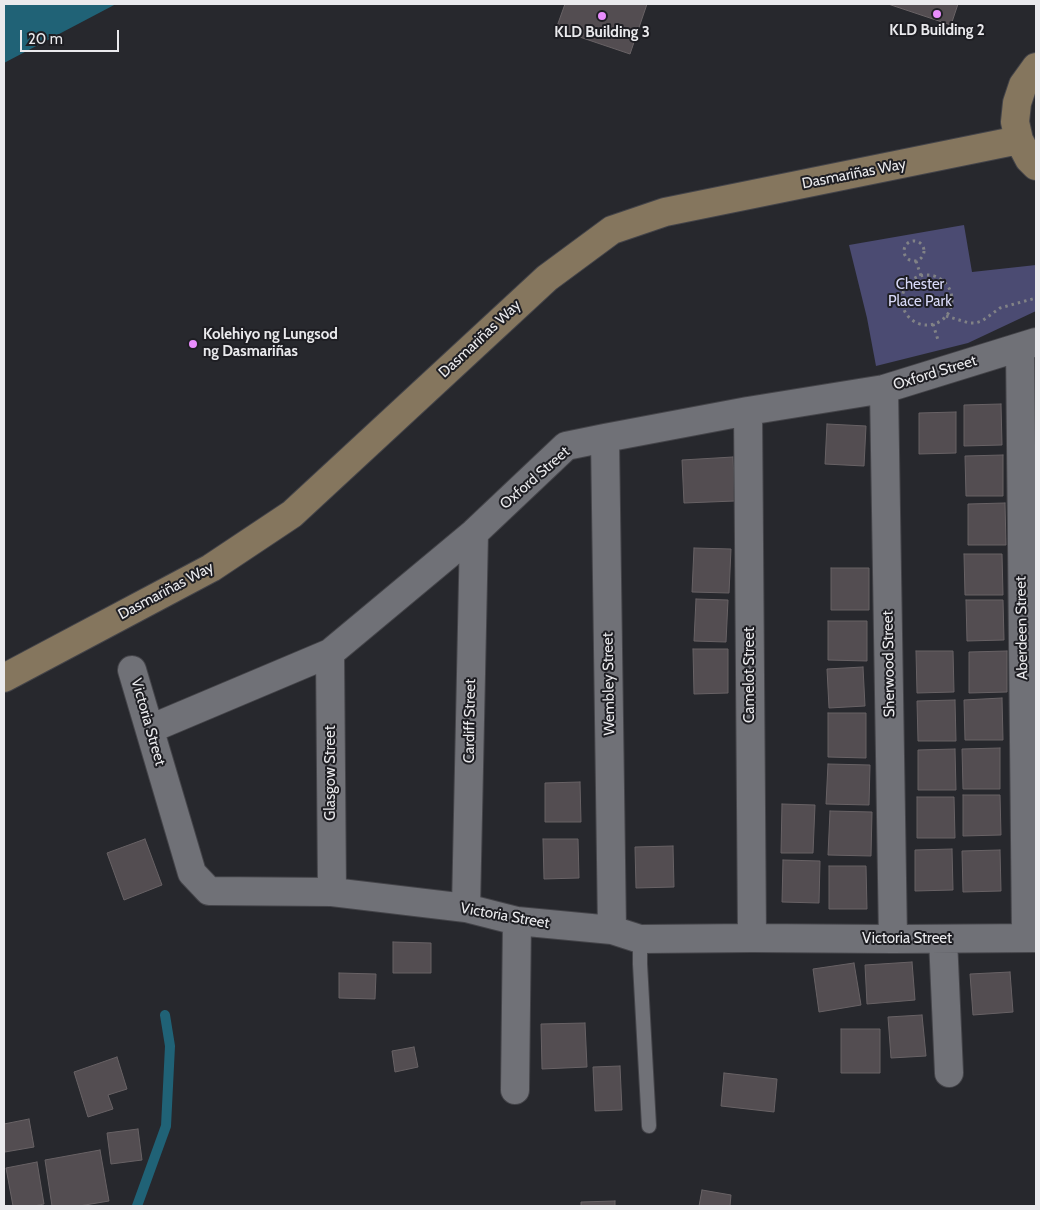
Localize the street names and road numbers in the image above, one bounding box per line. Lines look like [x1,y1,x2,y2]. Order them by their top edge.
street label: Dasmariñas Way [800,155,908,193]
street label: Dasmariñas Way [435,296,525,382]
street label: Oxford Street [891,352,979,394]
street label: Oxford Street [497,443,573,513]
street label: Dasmariñas Way [115,558,217,624]
street label: Aberdeen Street [1012,576,1032,680]
street label: Sherwood Street [879,610,899,718]
street label: Camelot Street [741,627,759,723]
street label: Wembley Street [599,632,619,736]
street label: Victoria Street [127,676,169,768]
street label: Cardiff Street [460,679,480,763]
street label: Glasgow Street [322,725,340,821]
street label: Victoria Street [459,899,551,933]
street label: Victoria Street [862,930,952,948]

